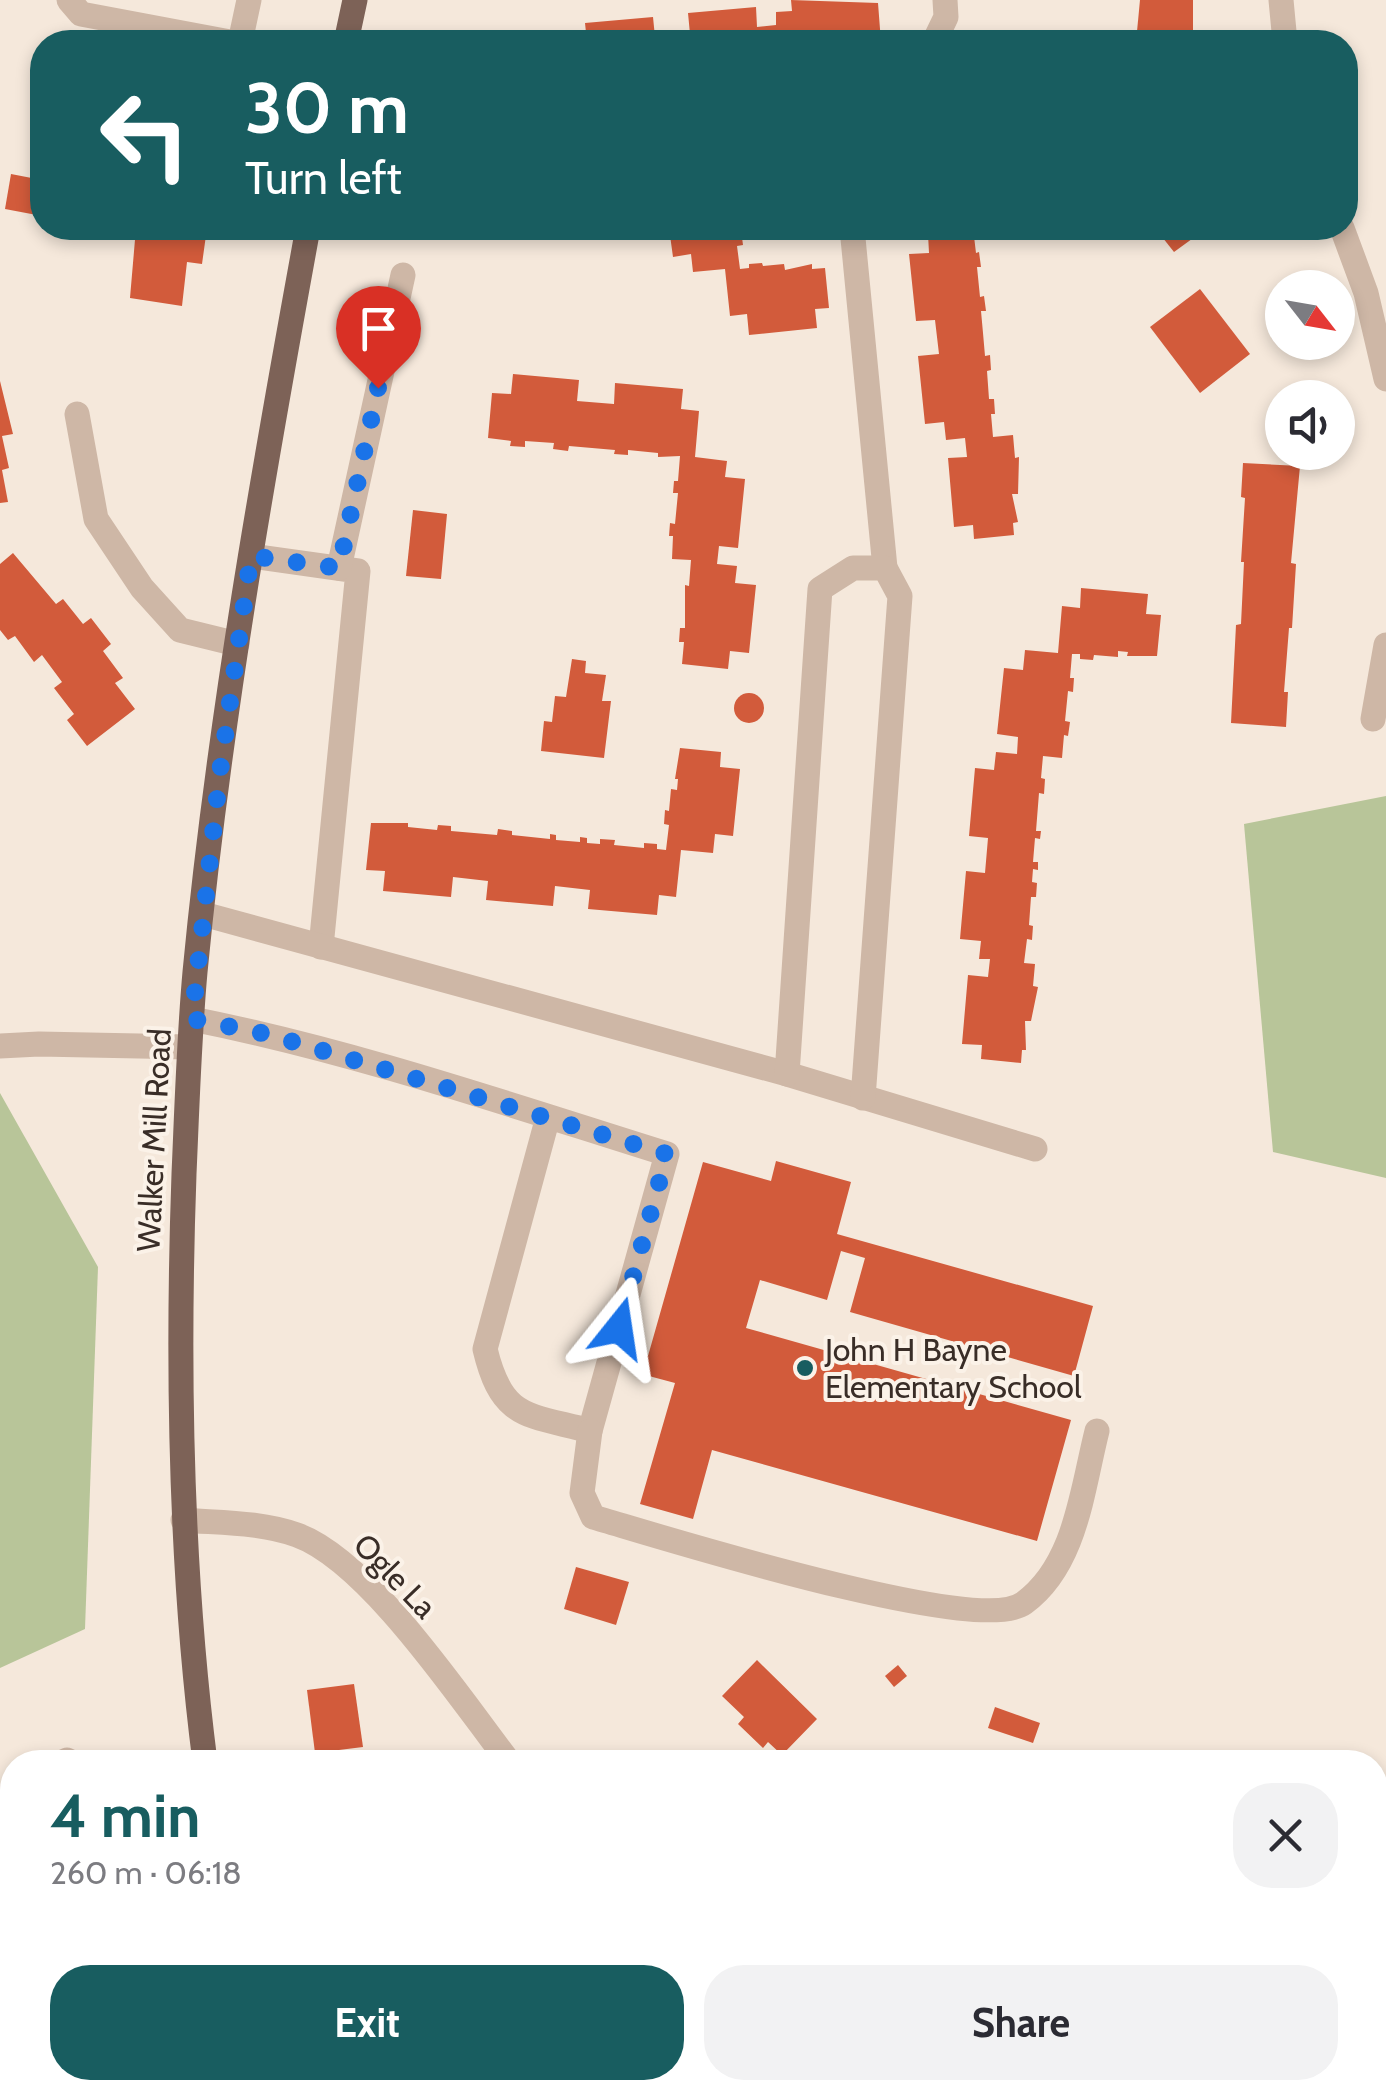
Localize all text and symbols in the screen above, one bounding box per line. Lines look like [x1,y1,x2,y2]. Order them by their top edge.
text: 30 m [245,65,409,151]
icon: left [80,70,210,200]
text: Turn left [245,151,402,205]
north arrow [1265,270,1355,360]
map controls [1265,270,1355,470]
pin [336,286,421,389]
icon: arrive [351,301,406,356]
button: sound [1265,380,1355,470]
street label: Walker Mill Road [128,1027,179,1253]
position arrow [567,1276,671,1380]
place label: John H Bayne Elementary School [824,1330,1082,1406]
marker: John H Bayne Elementary School [794,1357,816,1379]
street label: Ogle La [346,1525,446,1627]
text: 4 min [50,1779,200,1852]
button: close [1233,1783,1338,1888]
text: 260 m · 06:18 [50,1853,242,1892]
button: Exit [50,1965,684,2080]
button: Share [704,1965,1338,2080]

